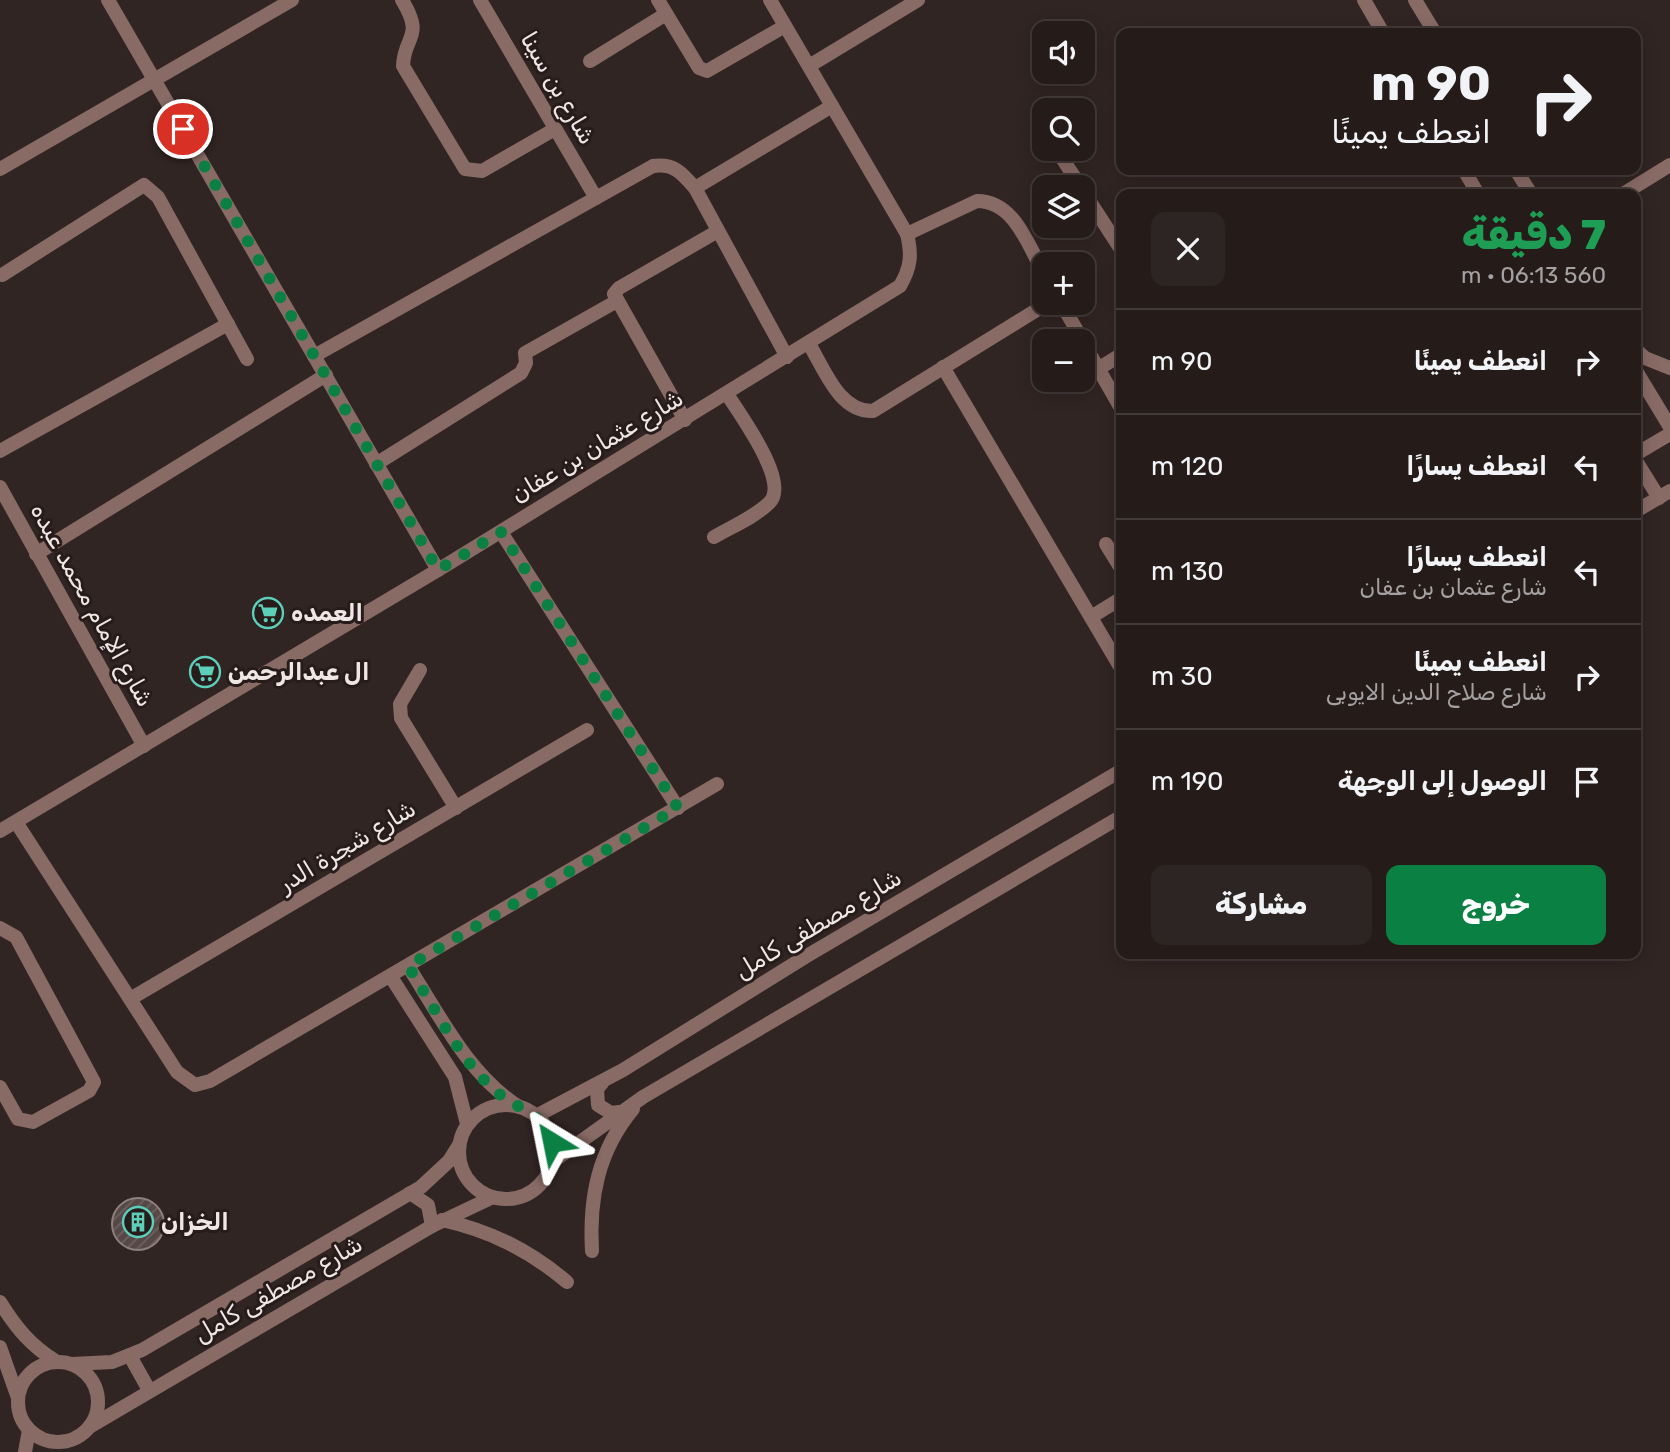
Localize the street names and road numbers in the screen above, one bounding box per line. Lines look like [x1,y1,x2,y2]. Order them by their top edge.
street label: شارع بن سينا [513,27,601,150]
street label: شارع عثمان بن عفان [506,384,689,510]
street label: شارع الإمام محمد عبده [23,498,160,712]
street label: شارع شجرة الدر [272,794,422,901]
street label: شارع مصطفى كامل [730,863,907,987]
street label: شارع مصطفى كامل [189,1229,368,1350]

